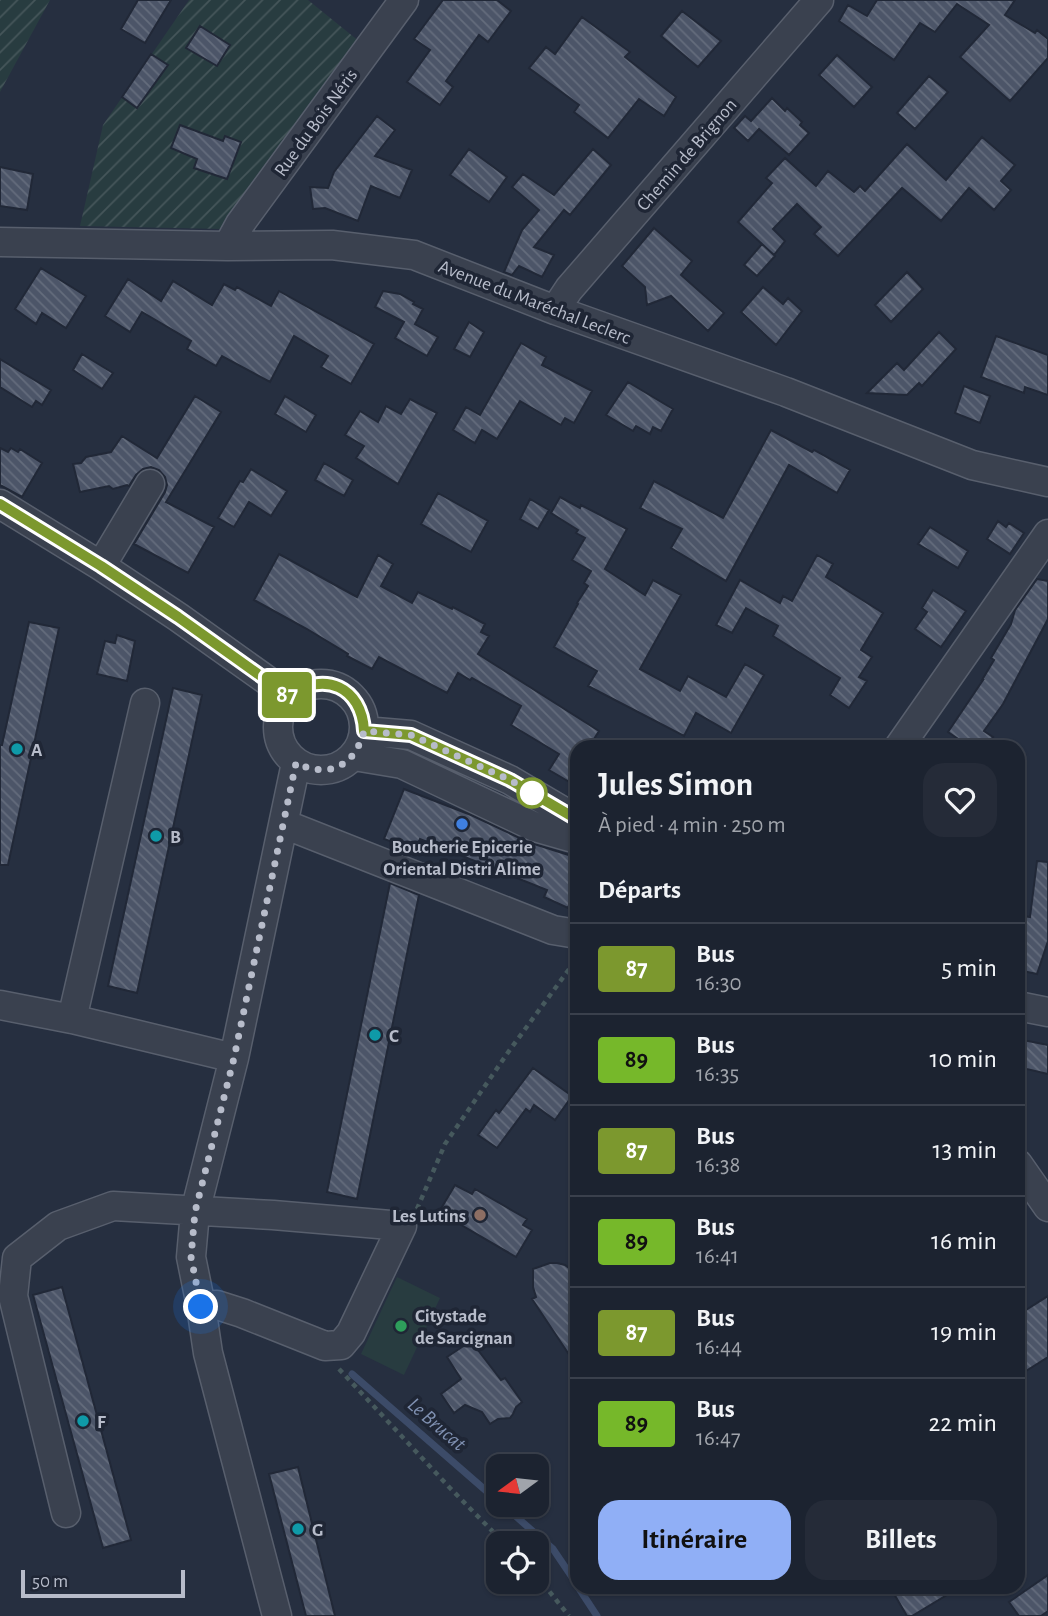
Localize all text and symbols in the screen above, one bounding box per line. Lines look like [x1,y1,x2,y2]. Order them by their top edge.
street label: Rue du Bois Néris [271,66,361,180]
street label: Chemin de Brignon [633,95,741,215]
street label: Avenue du Maréchal Leclerc [436,257,633,348]
line badge: 87 [256,672,318,718]
text: 87 [276,683,298,707]
marker: A [9,741,25,757]
place label: A [31,741,43,760]
button: heart [923,763,997,837]
text: Jules Simon [598,769,753,802]
unlabelled marker [517,778,547,808]
text: À pied · 4 min · 250 m [598,814,786,837]
marker: Boucherie Epicerie Oriental Distri Alime [454,816,470,832]
marker: B [148,828,164,844]
place label: B [170,828,181,847]
place label: Boucherie Epicerie Oriental Distri Alime [383,838,541,879]
text: Départs [598,877,681,903]
text: Bus [696,941,735,967]
text: 5 min [941,955,997,981]
text: 87 [625,957,648,981]
text: 16:30 [696,972,742,995]
marker: C [367,1027,383,1043]
place label: C [389,1027,399,1046]
text: Bus [696,1032,735,1058]
text: 10 min [930,1046,997,1072]
text: 89 [625,1048,648,1072]
text: 16:35 [696,1063,739,1086]
text: Bus [696,1123,735,1149]
text: 13 min [933,1137,997,1163]
text: 87 [625,1139,648,1163]
text: 16:38 [696,1154,740,1177]
place label: Les Lutins [392,1207,466,1226]
marker: Les Lutins [472,1207,488,1223]
text: Bus [696,1214,735,1240]
text: 16 min [931,1228,997,1254]
text: 89 [625,1230,648,1254]
text: 16:41 [696,1245,739,1268]
your location [183,1289,218,1324]
text: Bus [696,1305,735,1331]
place label: Citystade de Sarcignan [415,1307,513,1348]
marker: Citystade de Sarcignan [393,1318,409,1334]
text: 19 min [931,1319,997,1345]
text: 87 [625,1321,648,1345]
text: 16:44 [696,1336,742,1359]
water label: Le Brucat [404,1394,470,1455]
text: Bus [696,1396,735,1422]
text: 22 min [929,1410,997,1436]
text: 89 [625,1412,648,1436]
marker: F [75,1413,91,1429]
place label: F [97,1413,106,1432]
text: 16:47 [696,1427,741,1450]
north arrow [486,1454,550,1517]
map controls [486,1454,549,1594]
button: Itinéraire [598,1500,791,1580]
button: Billets [805,1500,997,1580]
marker: G [290,1521,306,1537]
place label: G [312,1521,323,1540]
button: locate [486,1531,549,1594]
scale bar [21,1567,186,1599]
text: 50 m [32,1572,68,1591]

